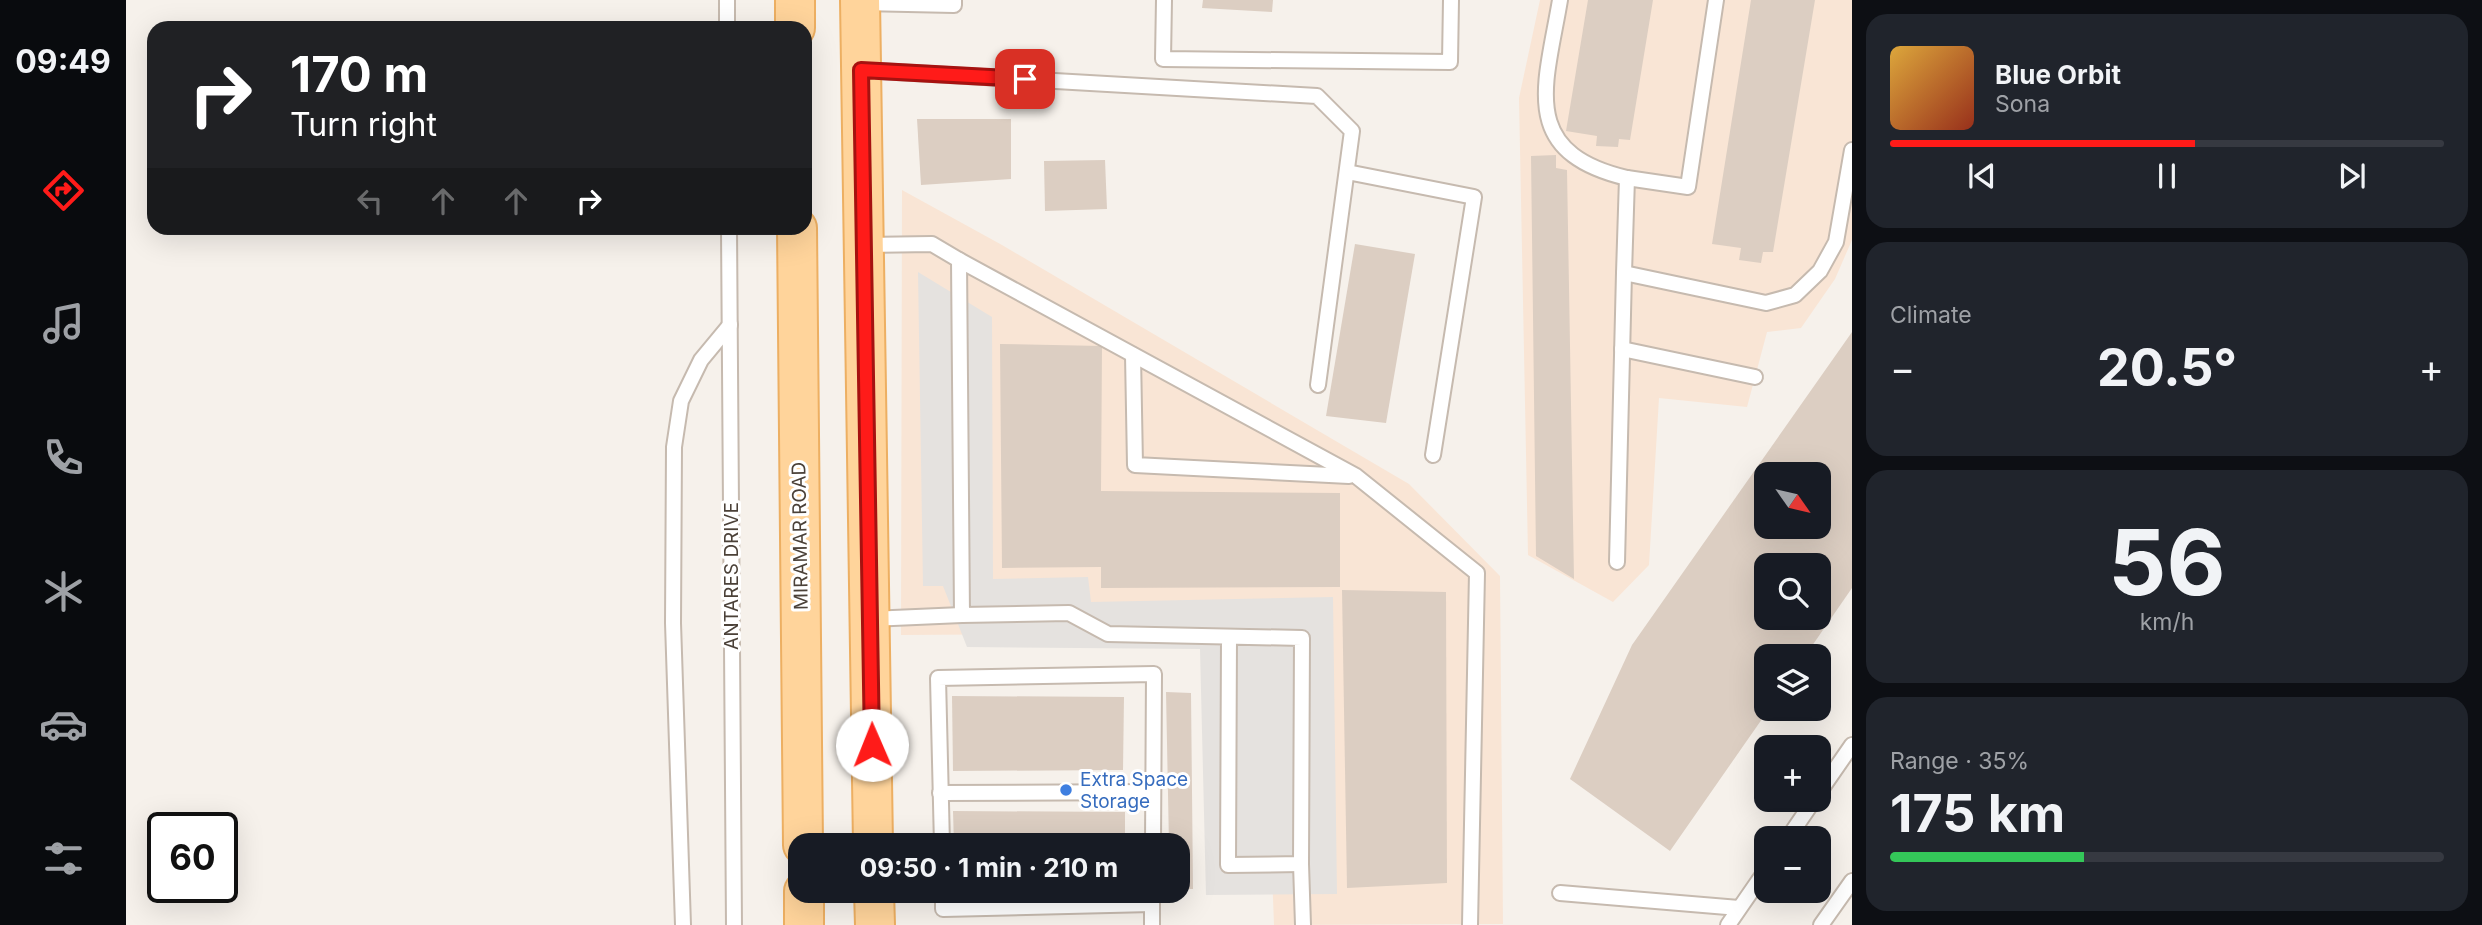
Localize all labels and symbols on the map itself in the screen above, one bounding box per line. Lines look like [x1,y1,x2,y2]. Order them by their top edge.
pin [995,49,1055,109]
street label: MIRAMAR ROAD [787,462,813,610]
north arrow [1754,462,1830,539]
street label: ANTARES DRIVE [720,502,743,650]
position arrow [835,708,909,782]
place label: Extra Space Storage [1080,768,1188,813]
marker: Extra Space Storage [1058,782,1074,798]
speed limit sign: 60 [147,812,238,903]

